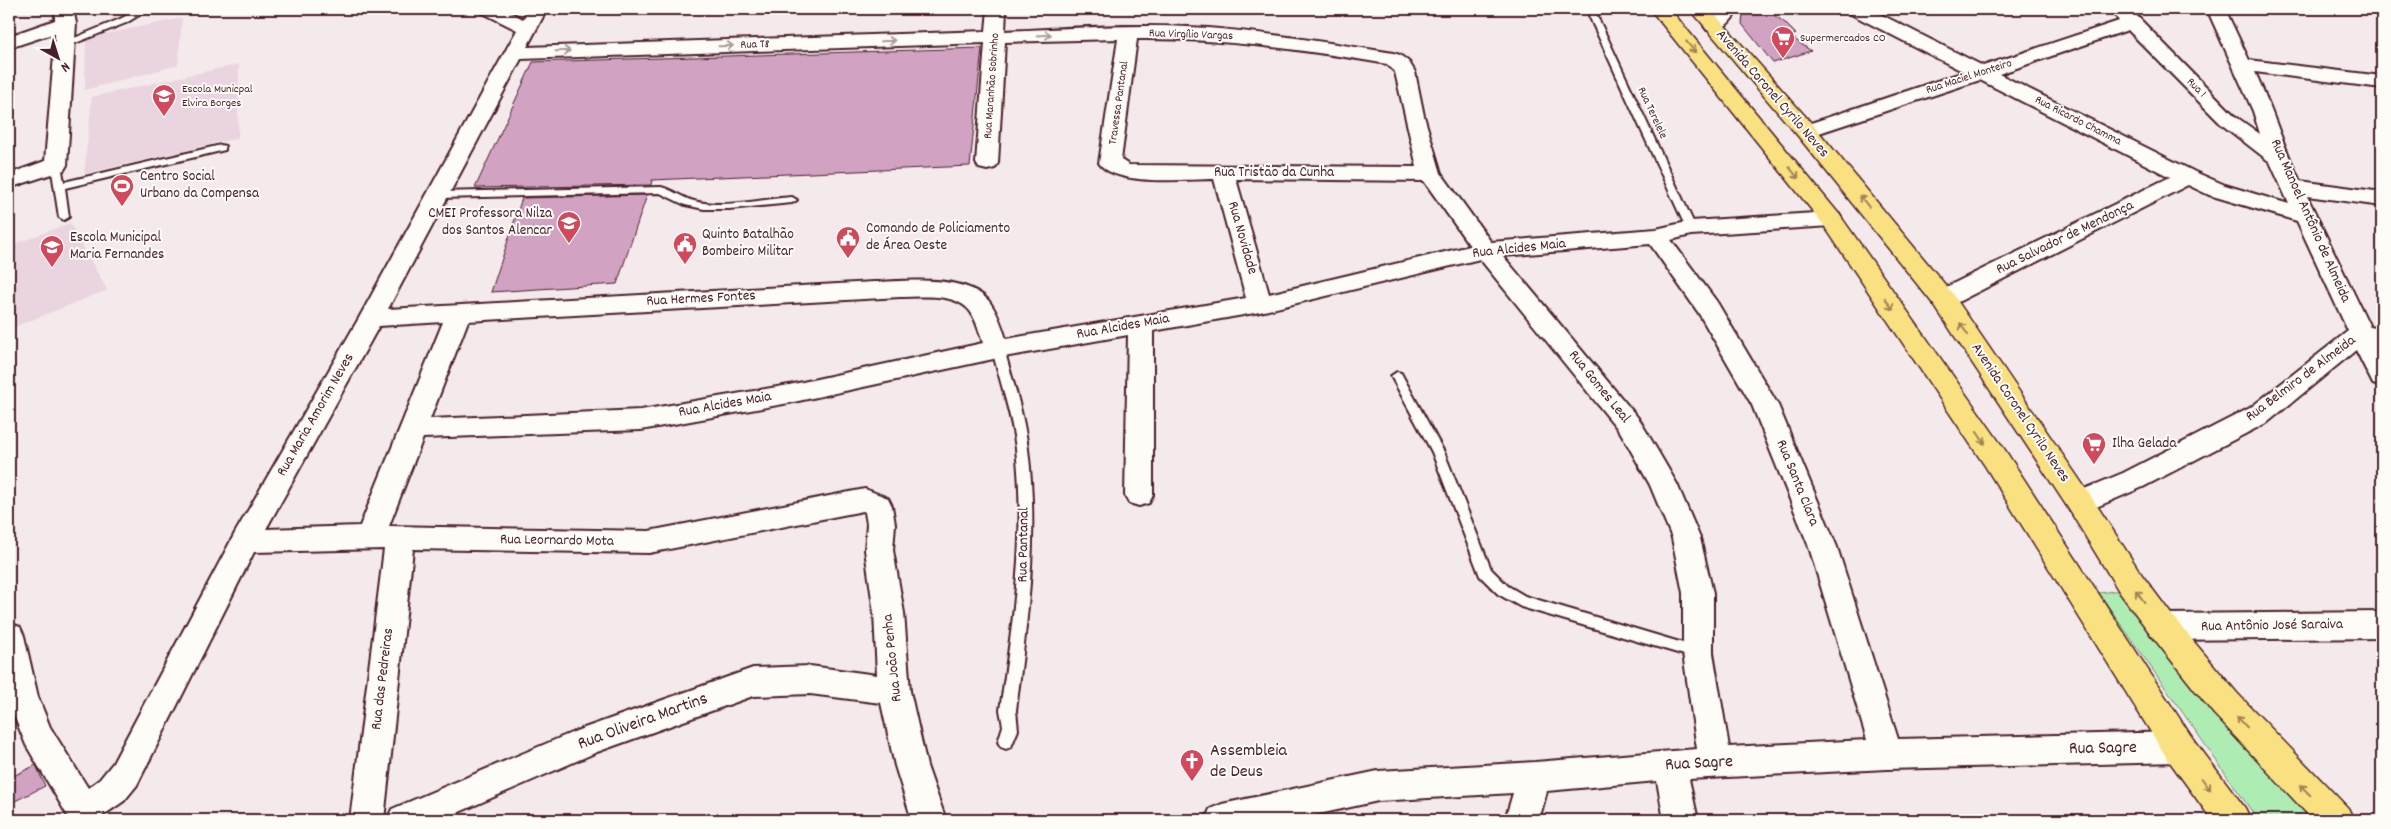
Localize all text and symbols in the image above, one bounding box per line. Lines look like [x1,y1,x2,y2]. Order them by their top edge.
street label: Rua Virgílio Vargas [1149,25,1233,45]
street label: Avenida Coronel Cyrilo Neves [1710,25,1834,163]
supermarket icon: Supermercados CO [1770,25,1796,59]
place label: Supermercados CO [1800,30,1886,47]
one-way arrow [1036,31,1052,40]
north arrow [32,32,82,82]
street label: Rua Maranhão Sobrinho [980,32,1004,140]
street label: Rua T8 [740,36,770,54]
one-way arrow [880,37,896,46]
one-way arrow [1685,40,1697,53]
one-way arrow [717,42,733,51]
one-way arrow [555,47,571,56]
street label: Rua Maciel Monteiro [1924,55,2014,99]
text: N [56,57,74,77]
street label: Travessa Pantanal [1105,60,1133,146]
street label: Rua 1 [2182,74,2210,102]
place label: Escola Municpal Elvira Borges [182,81,253,112]
school or university icon: Escola Municpal Elvira Borges [151,83,177,117]
street label: Rua Terelele [1633,84,1671,142]
street label: Rua Ricardo Chamma [2032,92,2125,150]
street label: Rua Manoel Antônio de Almeida [2264,136,2356,307]
street label: Rua Tristão da Cunha [1214,162,1335,184]
place label: Centro Social Urbano da Compensa [140,166,260,205]
one-way arrow [1788,166,1799,179]
sports icon: Centro Social Urbano da Compensa [109,173,135,207]
one-way arrow [1858,195,1869,208]
street label: Rua Salvador de Mendonça [1993,195,2138,281]
street label: Rua Novidade [1221,199,1263,277]
place label: CMEI Professora Nilza dos Santos Alencar [428,203,553,242]
school or university icon: CMEI Professora Nilza dos Santos Alencar [556,210,582,244]
place label: Comando de Policiamento de Área Oeste [866,218,1011,257]
place label: Quinto Batalhão Bombeiro Militar [702,224,794,263]
public building icon: Comando de Policiamento de Área Oeste [835,225,861,259]
place label: Escola Municipal Maria Fernandes [70,227,164,266]
public building icon: Quinto Batalhão Bombeiro Militar [672,231,698,265]
street label: Rua Alcides Maia [1471,233,1568,265]
school or university icon: Escola Municipal Maria Fernandes [39,234,65,268]
street label: Rua Hermes Fontes [646,285,756,313]
one-way arrow [1884,297,1894,311]
street label: Rua Alcides Maia [1075,308,1172,346]
one-way arrow [1959,322,1969,336]
street label: Rua Belmiro de Almeida [2241,330,2361,428]
street label: Avenida Coronel Cyrilo Neves [1965,339,2075,487]
street label: Rua Gomes Leal [1563,346,1636,429]
street label: Rua Maria Amorim Neves [272,349,360,481]
street label: Rua Alcides Maia [677,386,774,424]
one-way arrow [1976,431,1986,445]
supermarket icon: Ilha Gelada [2081,431,2107,465]
place label: Ilha Gelada [2112,433,2177,455]
street label: Rua Santa Clara [1770,436,1825,530]
street label: Rua Pantanal [1012,507,1036,583]
street label: Rua Leornardo Mota [500,529,615,553]
one-way arrow [2135,589,2145,603]
street label: Rua João Penha [877,612,909,703]
street label: Rua Antônio José Saraiva [2201,614,2344,638]
street label: Rua das Pedreiras [366,627,400,731]
street label: Rua Oliveira Martins [575,687,711,757]
one-way arrow [2237,716,2249,729]
street label: Rua Sagre [2069,736,2137,762]
place label: Assembleia de Deus [1210,739,1288,785]
church icon: Assembleia de Deus [1179,748,1205,782]
street label: Rua Sagre [1664,750,1734,778]
one-way arrow [2201,777,2212,790]
one-way arrow [2299,783,2311,796]

